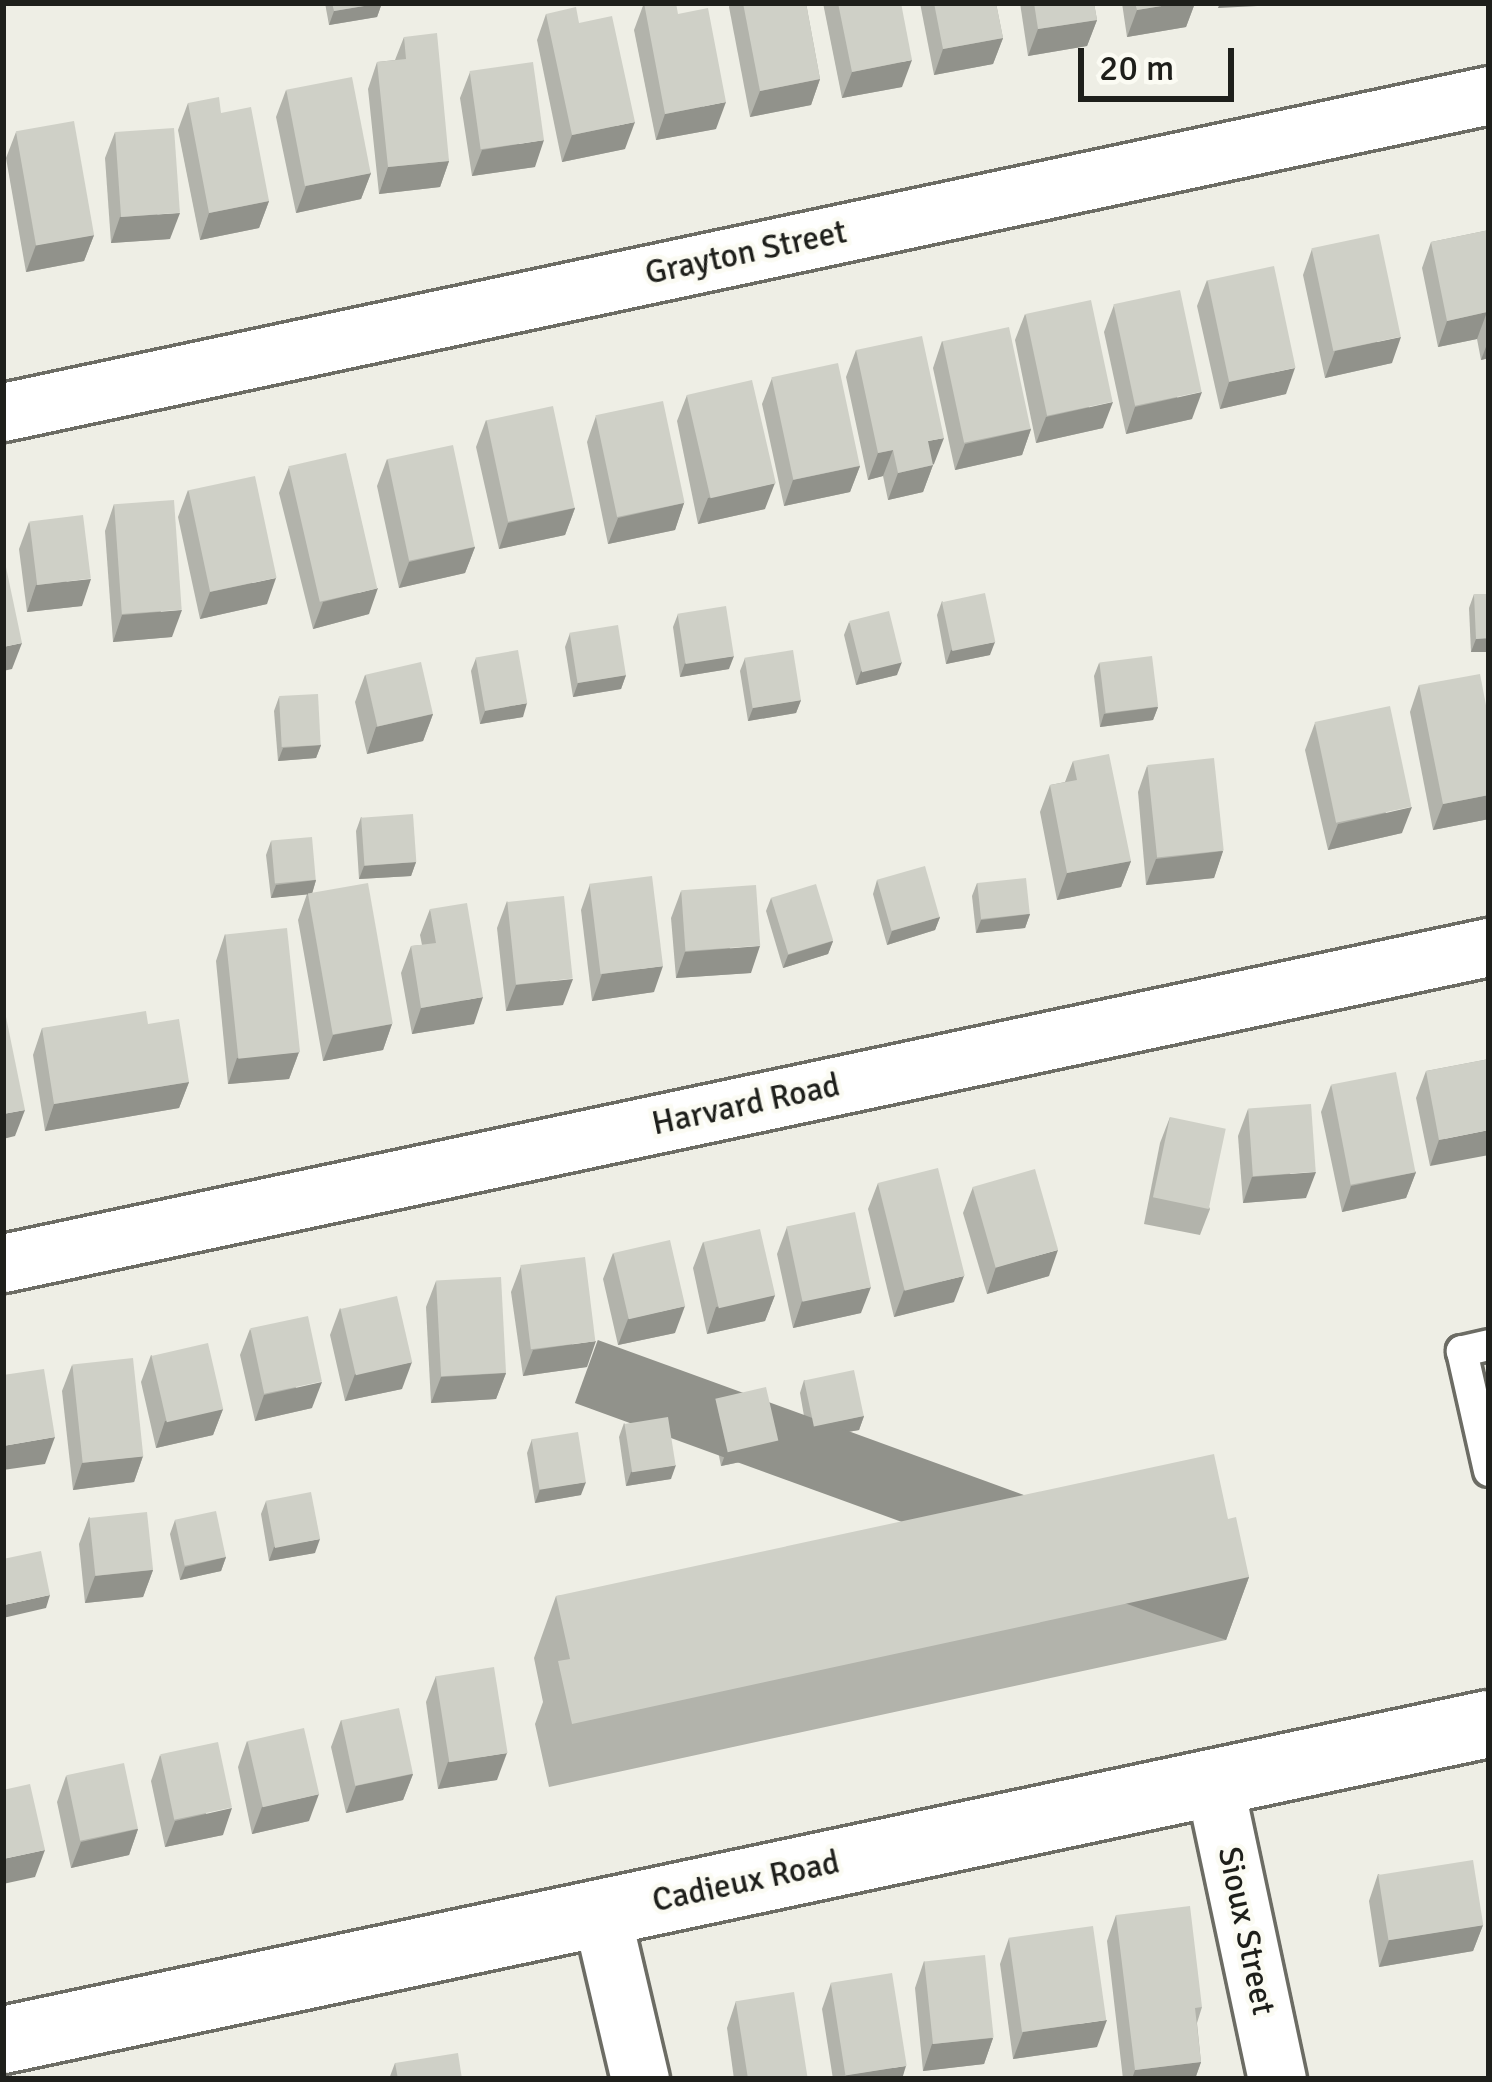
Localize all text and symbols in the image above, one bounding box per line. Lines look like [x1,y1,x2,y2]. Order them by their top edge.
scale bar [1084,24,1240,98]
text: 20 m [1099,46,1175,91]
street label: Grayton Street [642,212,850,294]
street label: Harvard Road [648,1066,844,1144]
street label: Cadieux Road [649,1843,843,1921]
street label: Sioux Street [1209,1843,1283,2019]

